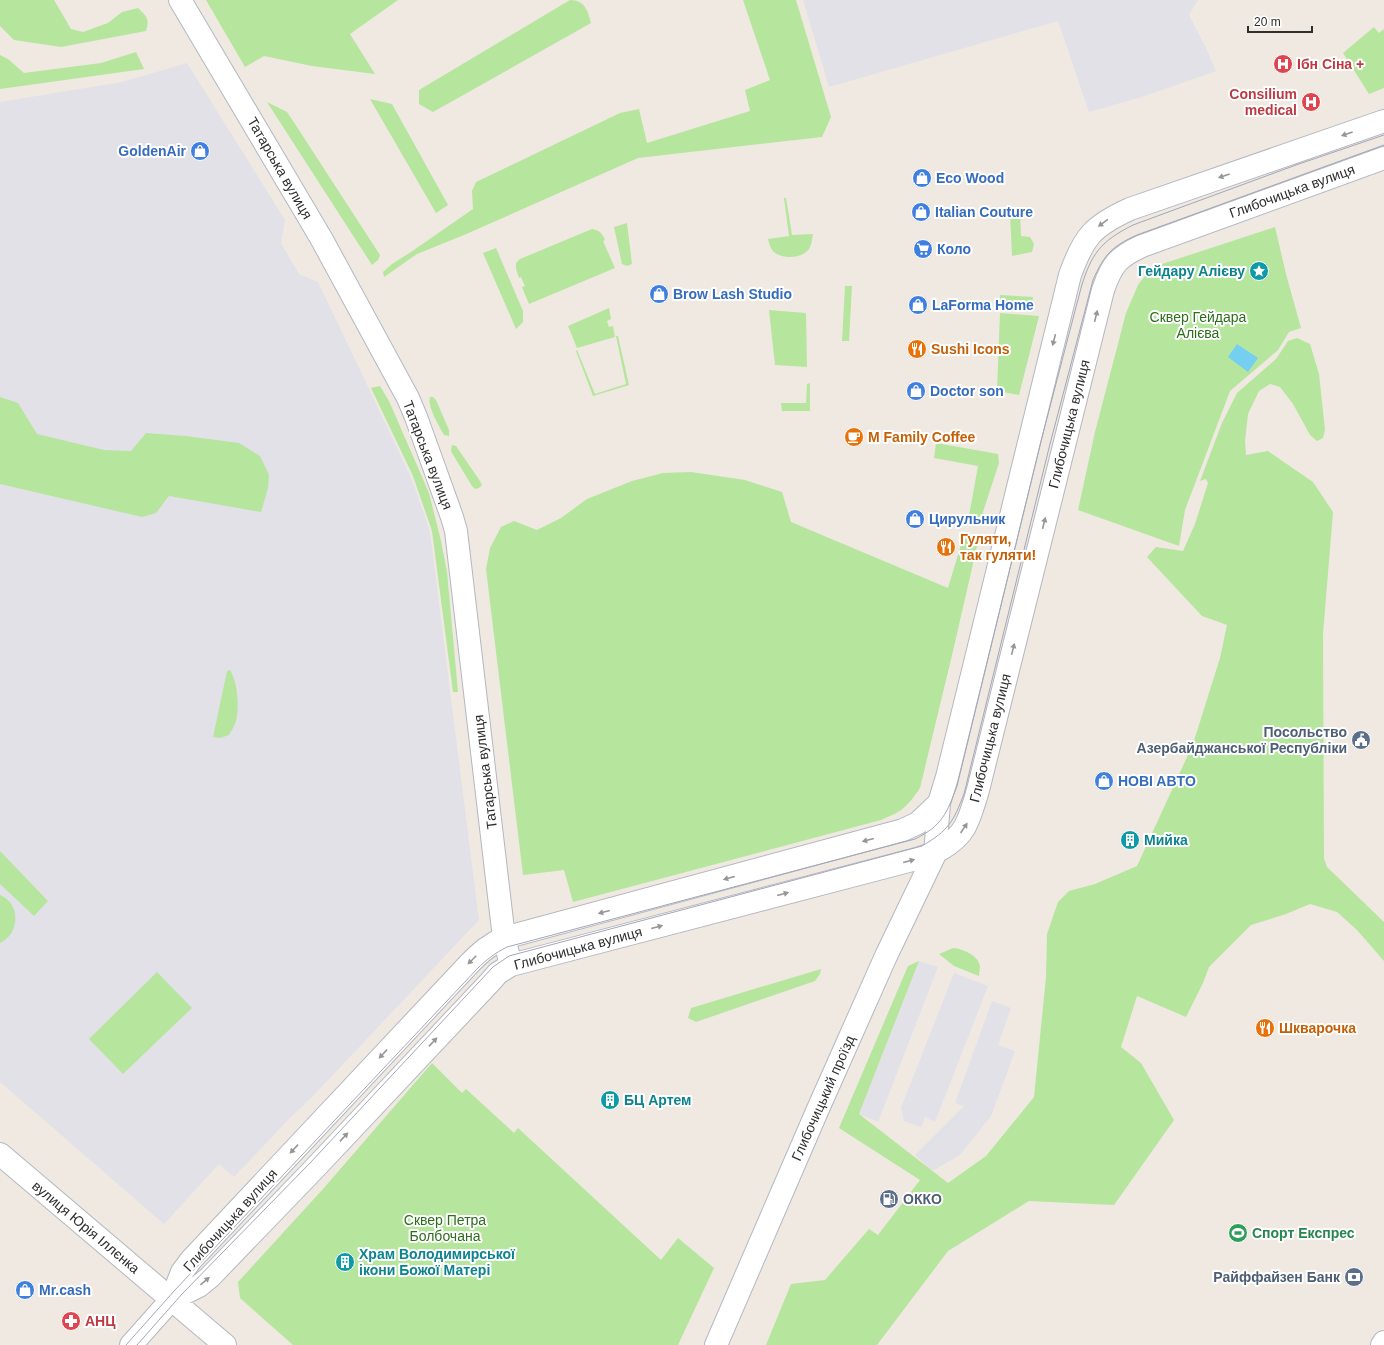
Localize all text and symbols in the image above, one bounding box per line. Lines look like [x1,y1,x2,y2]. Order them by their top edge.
scale bar [1248,8,1312,34]
text: 20 m [1254,15,1281,29]
hospital icon: Ібн Сіна + [1272,53,1294,75]
place label: Ібн Сіна + [1297,56,1364,72]
place label: Consilium medical [1229,86,1297,118]
hospital icon: Consilium medical [1300,91,1322,113]
street label: Татарська вулиця [244,114,316,222]
one-way arrow [1341,131,1353,137]
shop icon: GoldenAir [189,140,211,162]
place label: GoldenAir [118,143,187,159]
street label: Глибочицька вулиця [1227,161,1357,221]
shop icon: Eco Wood [911,167,933,189]
place label: Eco Wood [936,170,1004,186]
one-way arrow [1218,173,1230,179]
shop icon: Italian Couture [910,201,932,223]
place label: Italian Couture [935,204,1033,220]
one-way arrow [1098,219,1109,227]
supermarket icon: Коло [912,238,934,260]
place label: Коло [937,241,971,257]
place icon: Гейдару Алієву [1248,260,1270,282]
place label: Гейдару Алієву [1138,263,1245,279]
shop icon: Brow Lash Studio [648,283,670,305]
place label: Brow Lash Studio [673,286,792,302]
shop icon: LaForma Home [907,294,929,316]
place label: LaForma Home [932,297,1034,313]
one-way arrow [1094,309,1100,322]
park label: Сквер Гейдара Алієва [1150,309,1247,341]
one-way arrow [1051,334,1057,346]
restaurant icon: Sushi Icons [906,338,928,360]
place label: Sushi Icons [931,341,1010,357]
street label: Глибочицька вулиця [1045,358,1093,490]
shop icon: Doctor son [905,380,927,402]
place label: Doctor son [930,383,1004,399]
street label: Татарська вулиця [400,398,456,512]
cafe icon: M Family Coffee [843,426,865,448]
place label: M Family Coffee [868,429,976,445]
shop icon: Цирульник [904,508,926,530]
place label: Цирульник [929,511,1006,527]
one-way arrow [1042,517,1048,529]
place label: Гуляти, так гуляти! [960,531,1036,563]
restaurant icon: Гуляти, так гуляти! [935,536,957,558]
one-way arrow [1010,643,1016,655]
street label: Глибочицька вулиця [966,672,1014,804]
street label: Татарська вулиця [470,714,500,830]
place label: Посольство Азербайджанської Республіки [1137,724,1347,756]
public building icon: Посольство Азербайджанської Республіки [1350,729,1372,751]
shop icon: HОBI ABTO [1093,770,1115,792]
place label: HОBI ABTO [1118,773,1196,789]
one-way arrow [960,822,967,834]
building icon: Мийка [1119,829,1141,851]
place label: Мийка [1144,832,1188,848]
one-way arrow [862,838,874,844]
one-way arrow [903,858,915,864]
one-way arrow [723,875,735,881]
one-way arrow [777,891,789,897]
one-way arrow [597,909,610,915]
street label: Глибочицька вулиця [512,923,644,973]
one-way arrow [651,924,663,930]
one-way arrow [468,955,477,965]
restaurant icon: Шкварочка [1254,1017,1276,1039]
place label: Шкварочка [1279,1020,1356,1036]
street label: Глибочицький проїзд [788,1033,858,1163]
one-way arrow [428,1037,438,1047]
one-way arrow [379,1050,388,1059]
building icon: БЦ Артем [599,1089,621,1111]
place label: БЦ Артем [624,1092,691,1108]
one-way arrow [339,1132,349,1142]
one-way arrow [289,1144,299,1154]
street label: Глибочицька вулиця [180,1166,280,1274]
street label: вулиця Юрія Іллєнка [29,1177,143,1277]
fuel station icon: ОККО [878,1188,900,1210]
place label: ОККО [903,1191,942,1207]
park label: Сквер Петра Болбочана [404,1212,486,1244]
sports icon: Спорт Експрес [1227,1222,1249,1244]
place label: Спорт Експрес [1252,1225,1355,1241]
place label: Храм Володимирської ікони Божої Матері [359,1246,516,1278]
building icon: Храм Володимирської ікони Божої Матері [334,1251,356,1273]
bank icon: Райффайзен Банк [1343,1266,1365,1288]
place label: Райффайзен Банк [1213,1269,1341,1285]
one-way arrow [200,1276,211,1285]
shop icon: Mr.cash [14,1279,36,1301]
place label: Mr.cash [39,1282,91,1298]
pharmacy icon: АНЦ [60,1310,82,1332]
place label: АНЦ [85,1313,116,1329]

